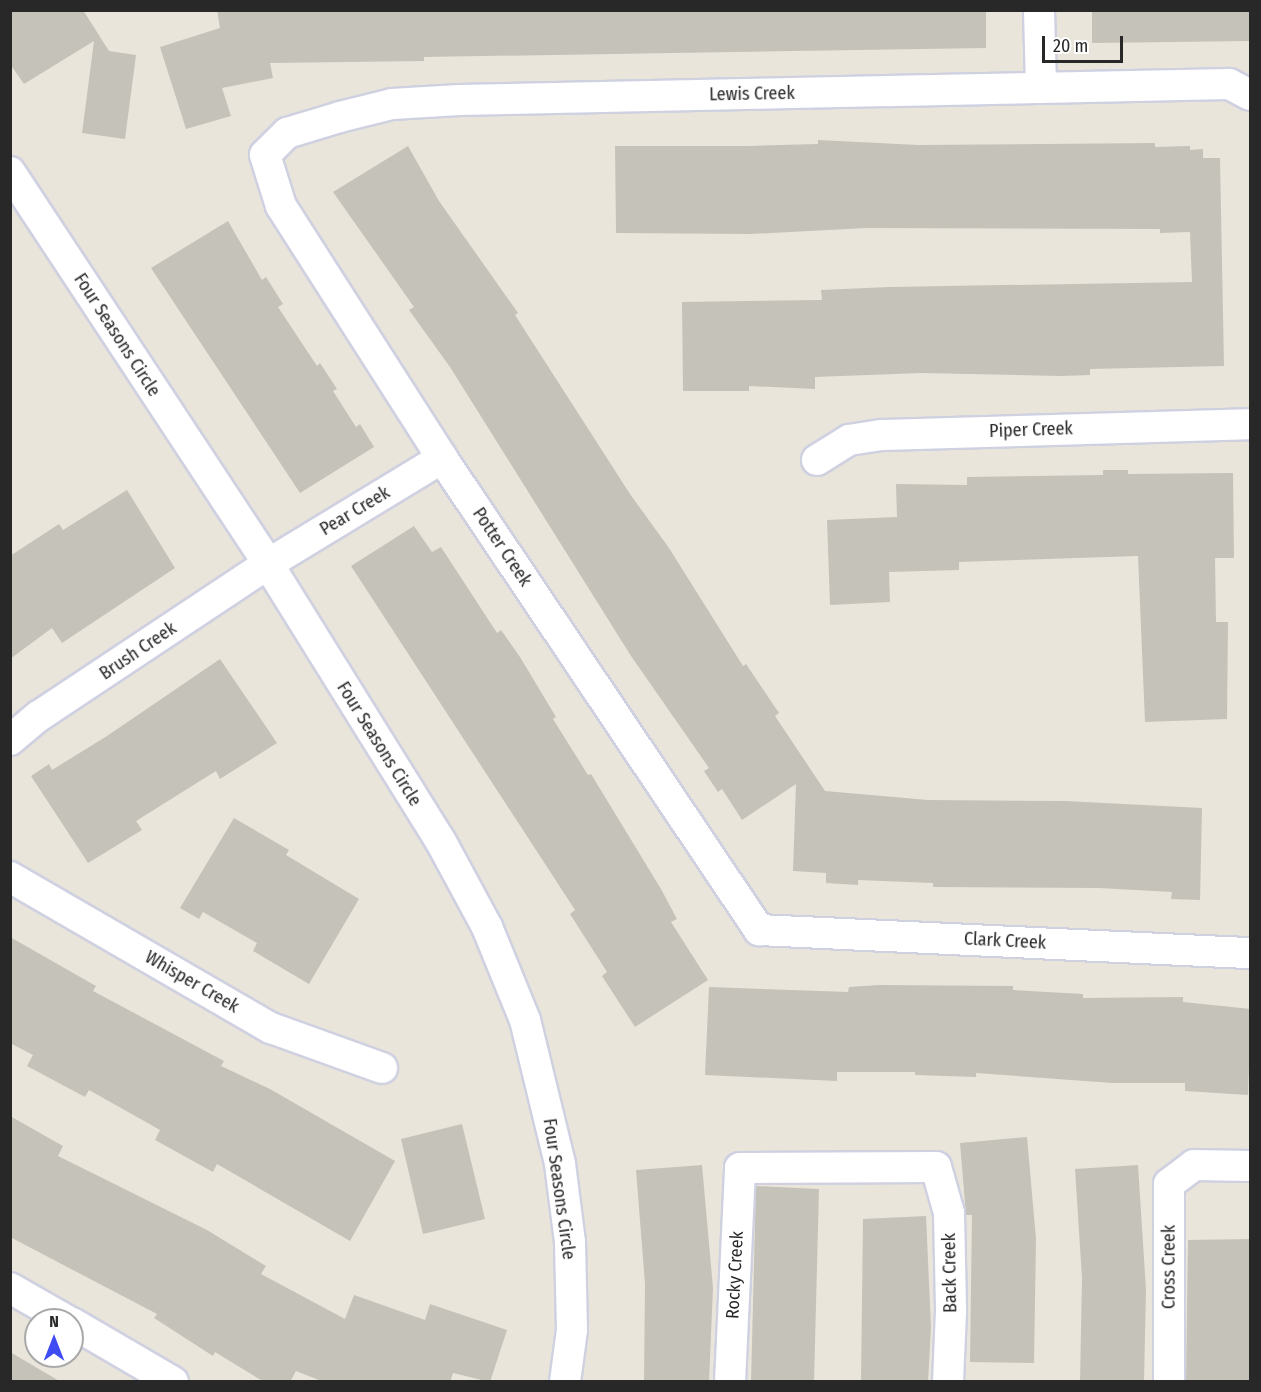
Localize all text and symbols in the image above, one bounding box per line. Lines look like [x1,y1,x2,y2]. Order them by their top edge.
scale bar [1045,24,1126,62]
text: 20 m [1053,35,1088,57]
street label: Lewis Creek [709,82,795,106]
street label: Four Seasons Circle [69,269,165,401]
street label: Piper Creek [989,418,1073,442]
street label: Pear Creek [316,482,394,540]
street label: Potter Creek [468,504,536,590]
street label: Brush Creek [96,618,180,684]
street label: Four Seasons Circle [332,678,426,810]
street label: Clark Creek [963,928,1047,954]
street label: Whisper Creek [141,946,243,1018]
street label: Four Seasons Circle [538,1117,580,1261]
street label: Cross Creek [1158,1225,1180,1309]
street label: Rocky Creek [722,1230,748,1320]
street label: Back Creek [939,1233,961,1313]
north arrow [24,1308,84,1368]
text: N [49,1312,59,1331]

